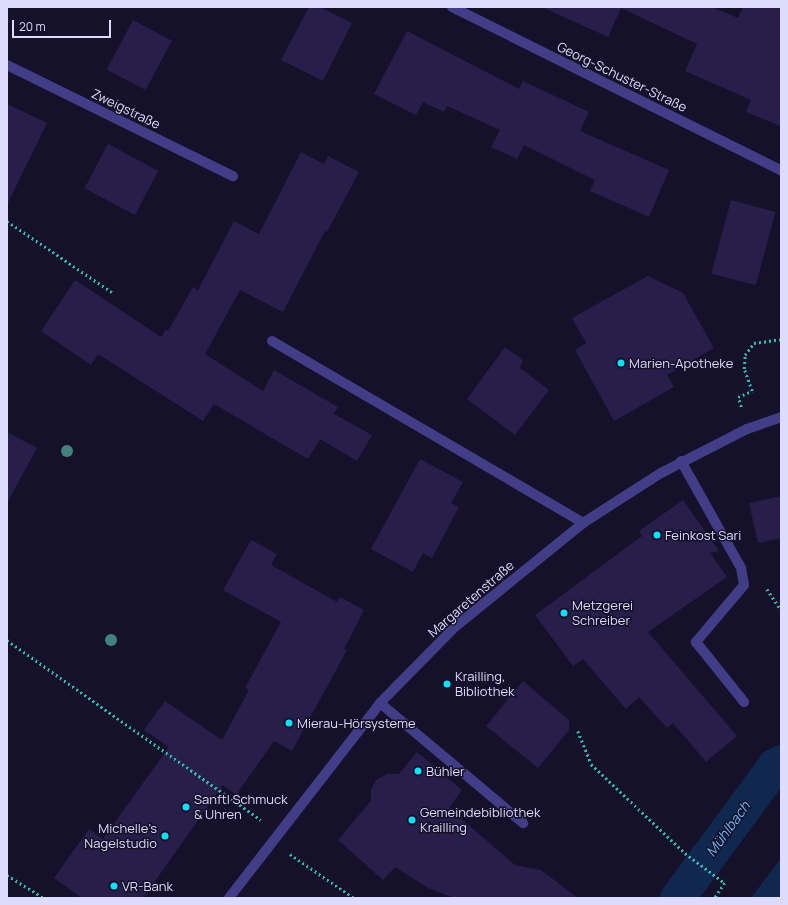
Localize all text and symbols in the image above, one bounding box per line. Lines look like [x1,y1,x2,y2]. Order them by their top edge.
scale bar [14,12,113,38]
text: 20 m [19,18,46,35]
street label: Georg-Schuster-Straße [555,39,689,115]
street label: Zweigstraße [89,86,163,132]
place label: Marien-Apotheke [629,355,733,371]
marker: Marien-Apotheke [616,358,626,368]
place label: Feinkost Sari [665,527,741,543]
marker: Feinkost Sari [652,530,662,540]
street label: Margaretenstraße [425,557,517,641]
place label: Metzgerei Schreiber [572,598,633,629]
marker: Metzgerei Schreiber [559,608,569,618]
place label: Krailling, Bibliothek [455,669,514,700]
marker: Krailling, Bibliothek [442,679,452,689]
place label: Mierau-Hörsysteme [297,715,416,731]
marker: Mierau-Hörsysteme [284,718,294,728]
place label: Bühler [426,763,465,779]
marker: Bühler [413,766,423,776]
place label: Sanftl Schmuck & Uhren [194,792,288,823]
water label: Mühlbach [702,798,754,860]
marker: Sanftl Schmuck & Uhren [181,802,191,812]
place label: Gemeindebibliothek Krailling [420,805,540,836]
marker: Gemeindebibliothek Krailling [407,815,417,825]
place label: Michelle's Nagelstudio [84,821,157,852]
marker: Michelle's Nagelstudio [160,831,170,841]
place label: VR-Bank [122,878,173,894]
marker: VR-Bank [109,881,119,891]

